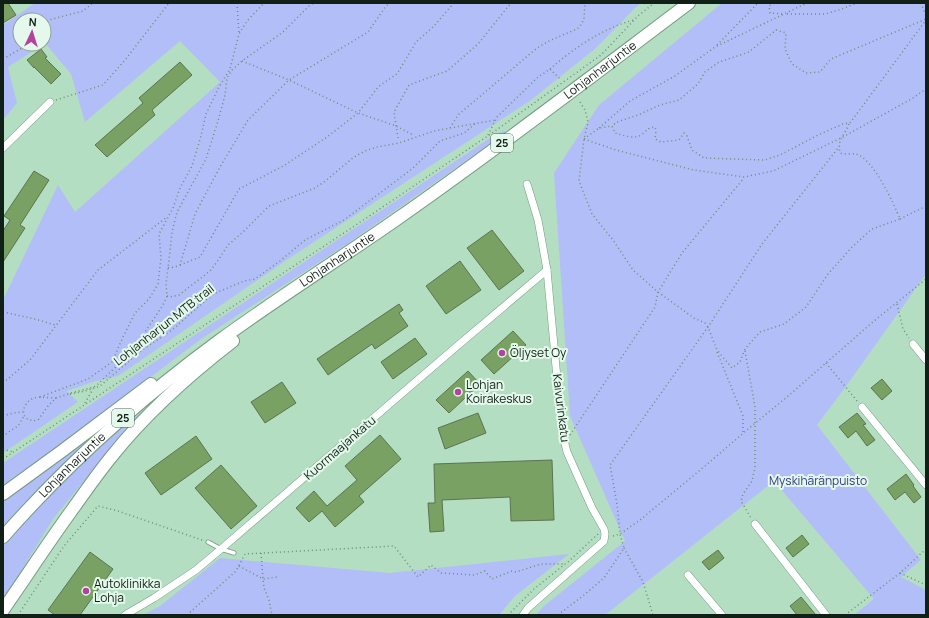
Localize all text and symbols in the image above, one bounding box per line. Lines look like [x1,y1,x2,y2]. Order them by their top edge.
north arrow [12,12,52,52]
text: N [28,14,37,29]
street label: Lohjanharjuntie [560,37,640,103]
road number: 25 [491,134,513,152]
street label: Lohjanharjuntie [296,228,378,290]
street label: Lohjanharjun MTB trail [110,280,217,369]
place label: Öljyset Oy [510,344,567,361]
marker: Öljyset Oy [497,348,507,358]
street label: Kaivurinkatu [549,373,574,443]
place label: Lohjan Koirakeskus [466,376,532,407]
marker: Lohjan Koirakeskus [453,387,463,397]
road number: 25 [112,409,134,427]
street label: Kuormaajankatu [300,412,379,484]
street label: Lohjanharjuntie [35,428,109,501]
park label: Myskihäränpuisto [769,472,867,489]
place label: Autoklinikka Lohja [94,575,160,606]
marker: Autoklinikka Lohja [81,586,91,596]

